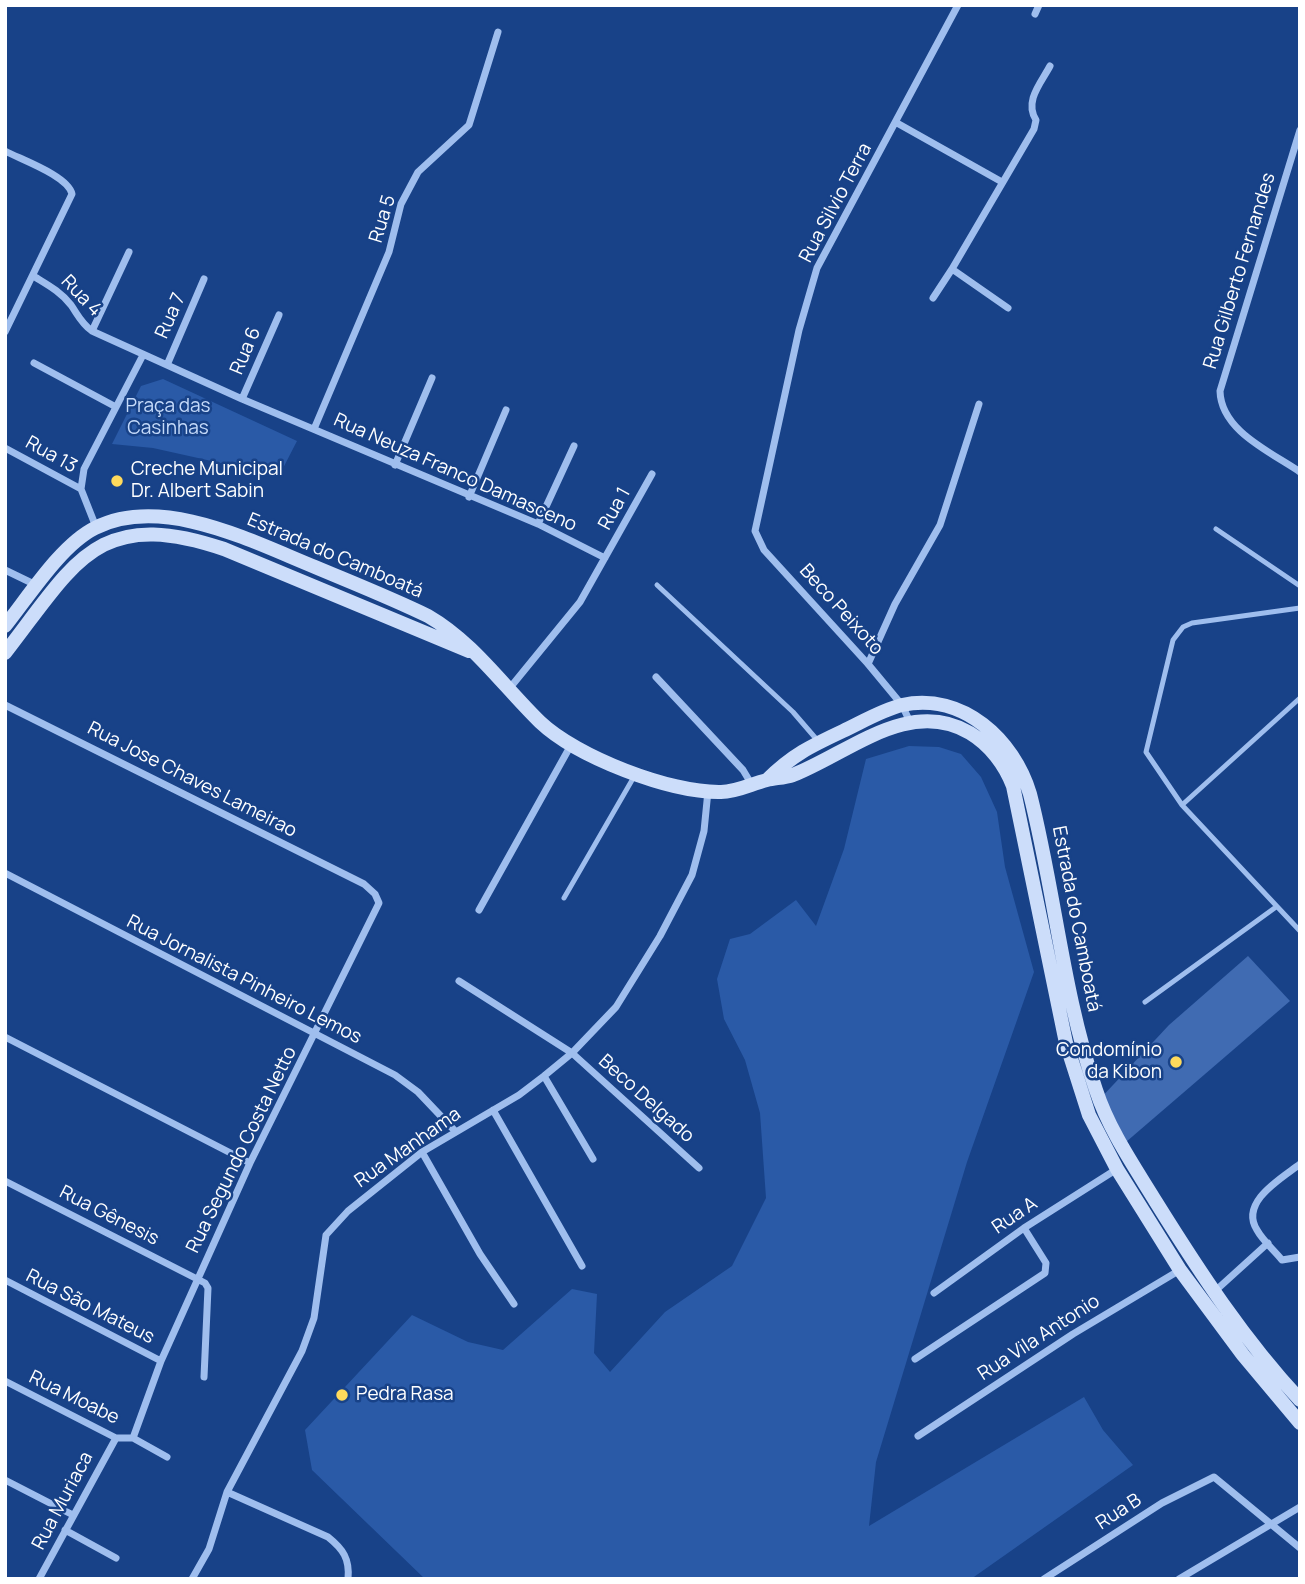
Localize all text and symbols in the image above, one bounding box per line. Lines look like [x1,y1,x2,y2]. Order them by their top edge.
street label: Rua Silvio Terra [795,139,877,267]
street label: Rua Gilberto Fernandes [1199,170,1281,372]
street label: Rua 5 [365,192,401,246]
street label: Rua 4 [56,271,106,321]
street label: Rua 7 [151,290,191,342]
street label: Rua 6 [226,324,266,378]
park label: Praça das Casinhas [125,396,211,440]
street label: Rua Neuza Franco Damasceno [330,409,580,537]
street label: Rua 13 [21,432,81,478]
place label: Creche Municipal Dr. Albert Sabin [131,459,283,503]
marker: Creche Municipal Dr. Albert Sabin [109,473,125,489]
street label: Rua 1 [594,484,636,534]
street label: Estrada do Camboatá [244,509,426,603]
street label: Beco Peixoto [794,560,888,660]
street label: Rua Jose Chaves Lameirao [84,717,300,843]
street label: Estrada do Camboatá [1047,824,1105,1014]
street label: Rua Jornalista Pinheiro Lemos [123,911,365,1049]
place label: Condomínio da Kibon [1056,1040,1162,1084]
street label: Rua Segundo Costa Netto [182,1043,302,1257]
street label: Beco Delgado [594,1050,698,1148]
marker: Condomínio da Kibon [1168,1054,1184,1070]
street label: Rua Manhama [351,1103,465,1193]
street label: Rua Gênesis [55,1181,163,1251]
street label: Rua A [988,1193,1042,1239]
street label: Rua São Mateus [22,1265,158,1349]
street label: Rua Vila Antonio [974,1290,1104,1386]
street label: Rua Moabe [25,1366,123,1430]
place label: Pedra Rasa [356,1384,454,1406]
marker: Pedra Rasa [334,1387,350,1403]
street label: Rua Muriaca [28,1448,98,1554]
street label: Rua B [1092,1489,1146,1535]

